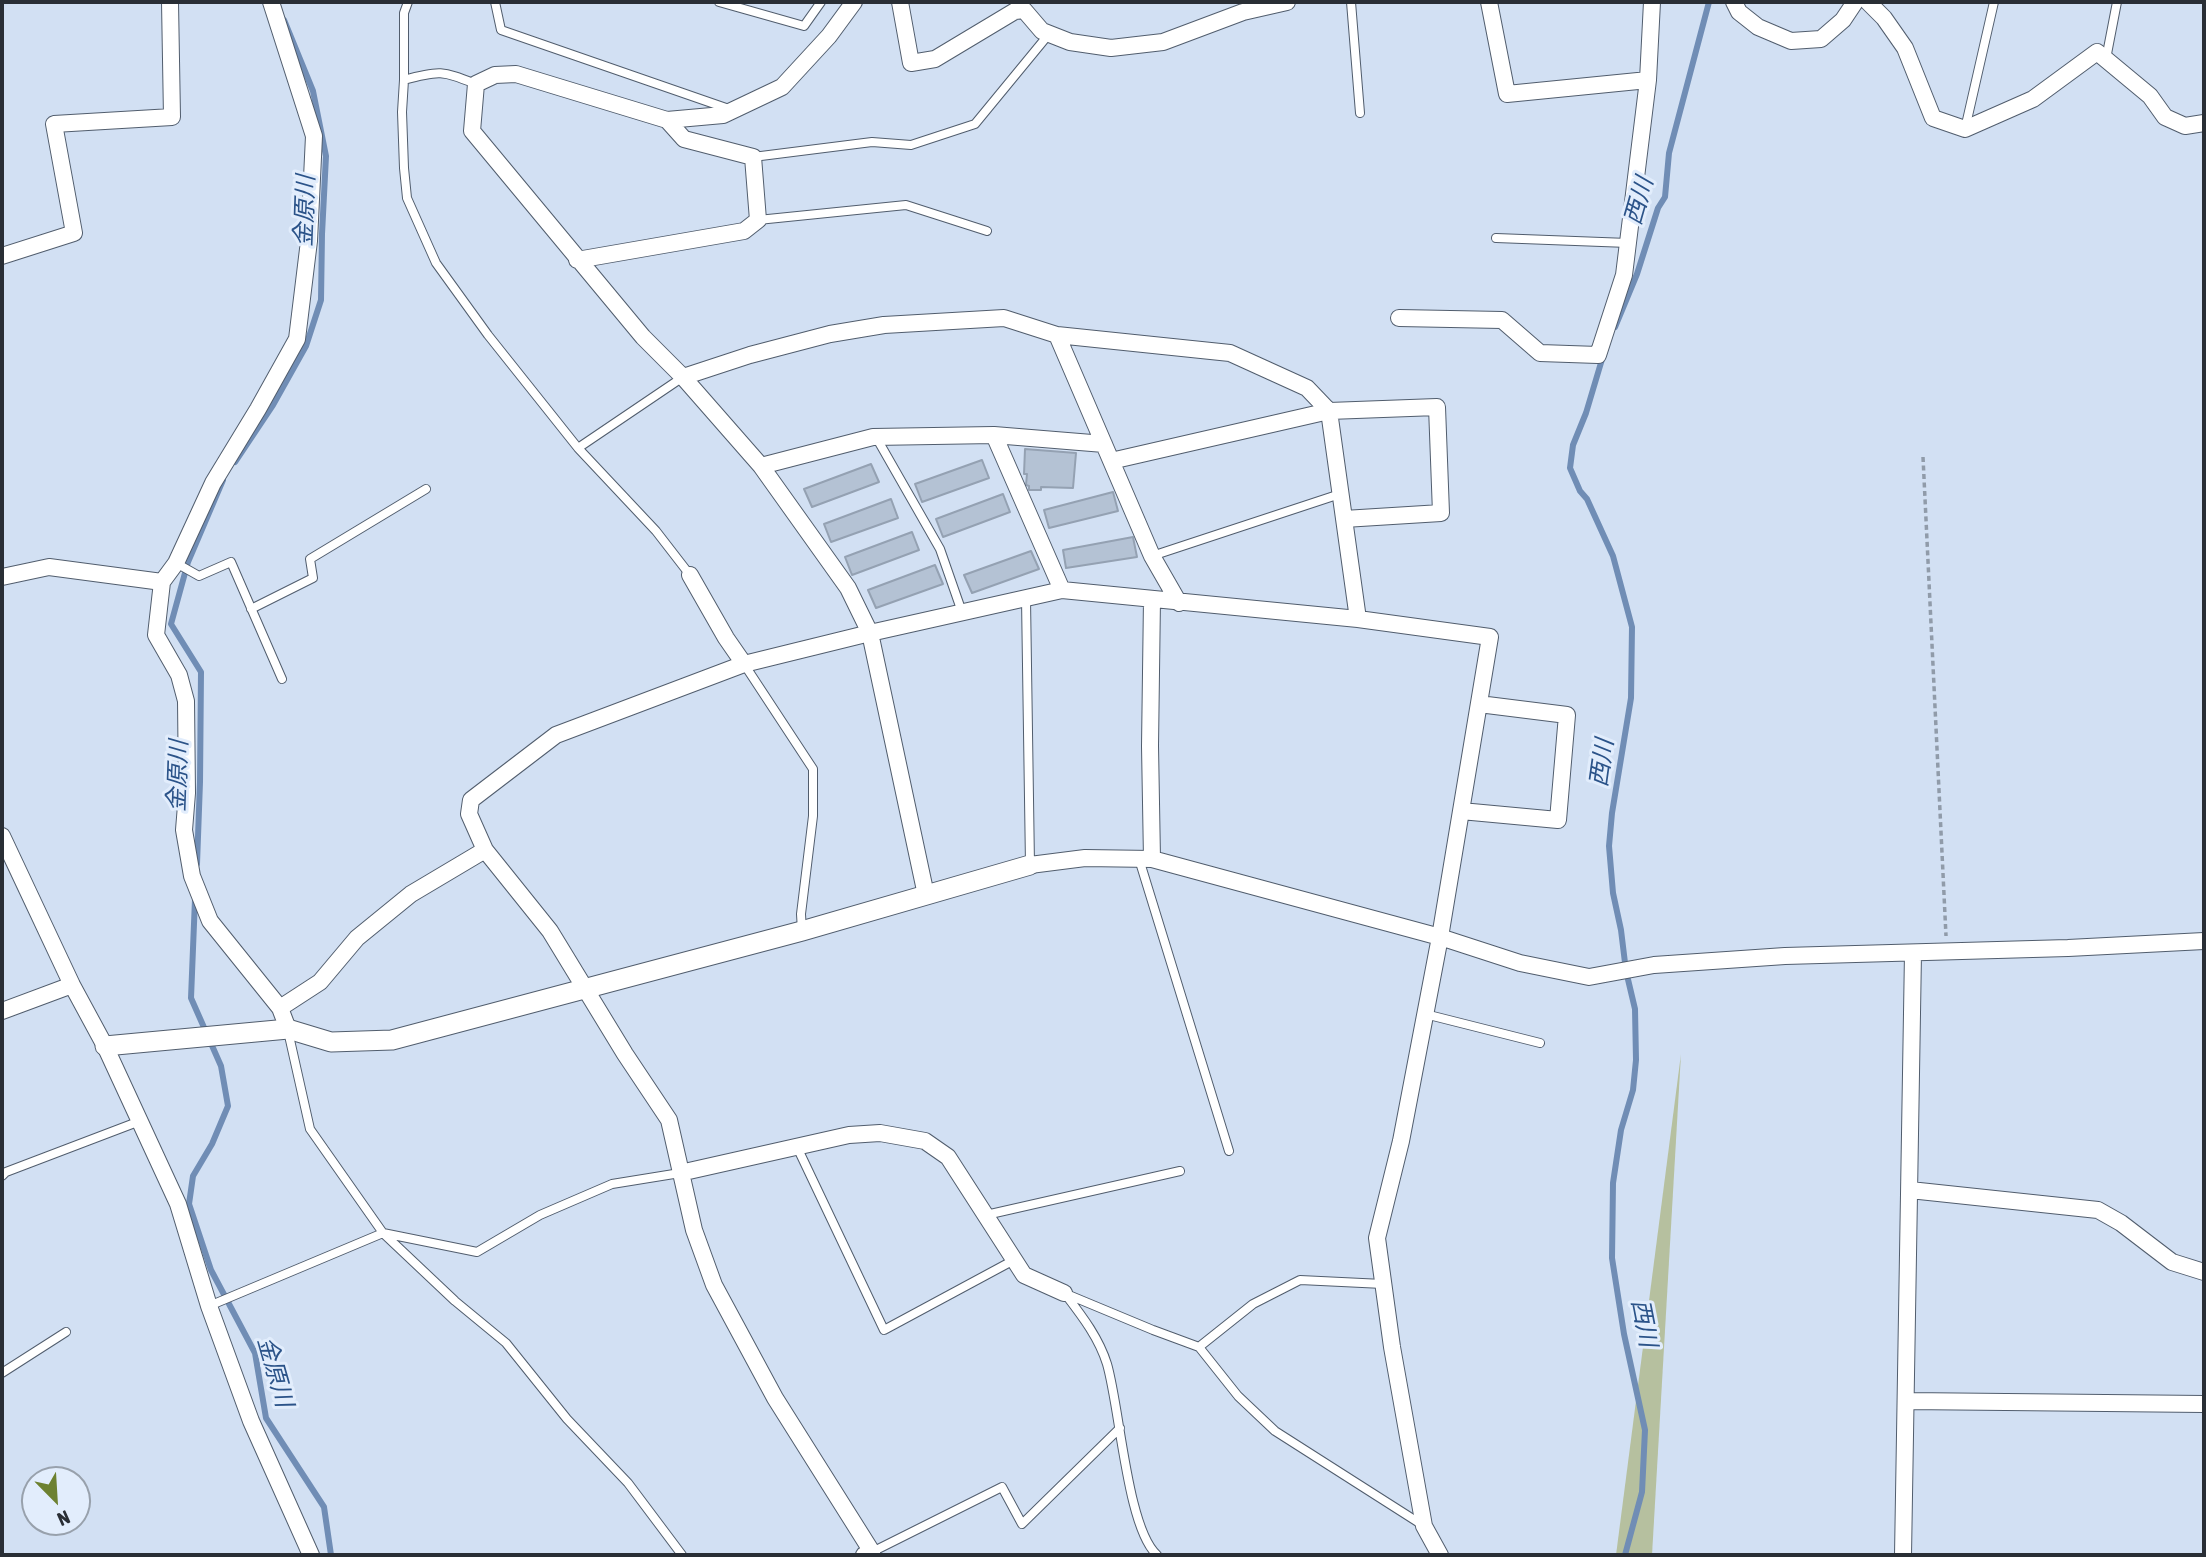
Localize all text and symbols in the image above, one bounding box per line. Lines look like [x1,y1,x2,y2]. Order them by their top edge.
water label: 西川 [1619,174,1659,228]
water label: 金原川 [289,175,321,247]
water label: 西川 [1584,737,1620,789]
water label: 金原川 [162,740,194,812]
water label: 西川 [1625,1297,1663,1349]
water label: 金原川 [251,1333,299,1411]
north arrow [21,1466,91,1536]
text: N [54,1506,73,1531]

